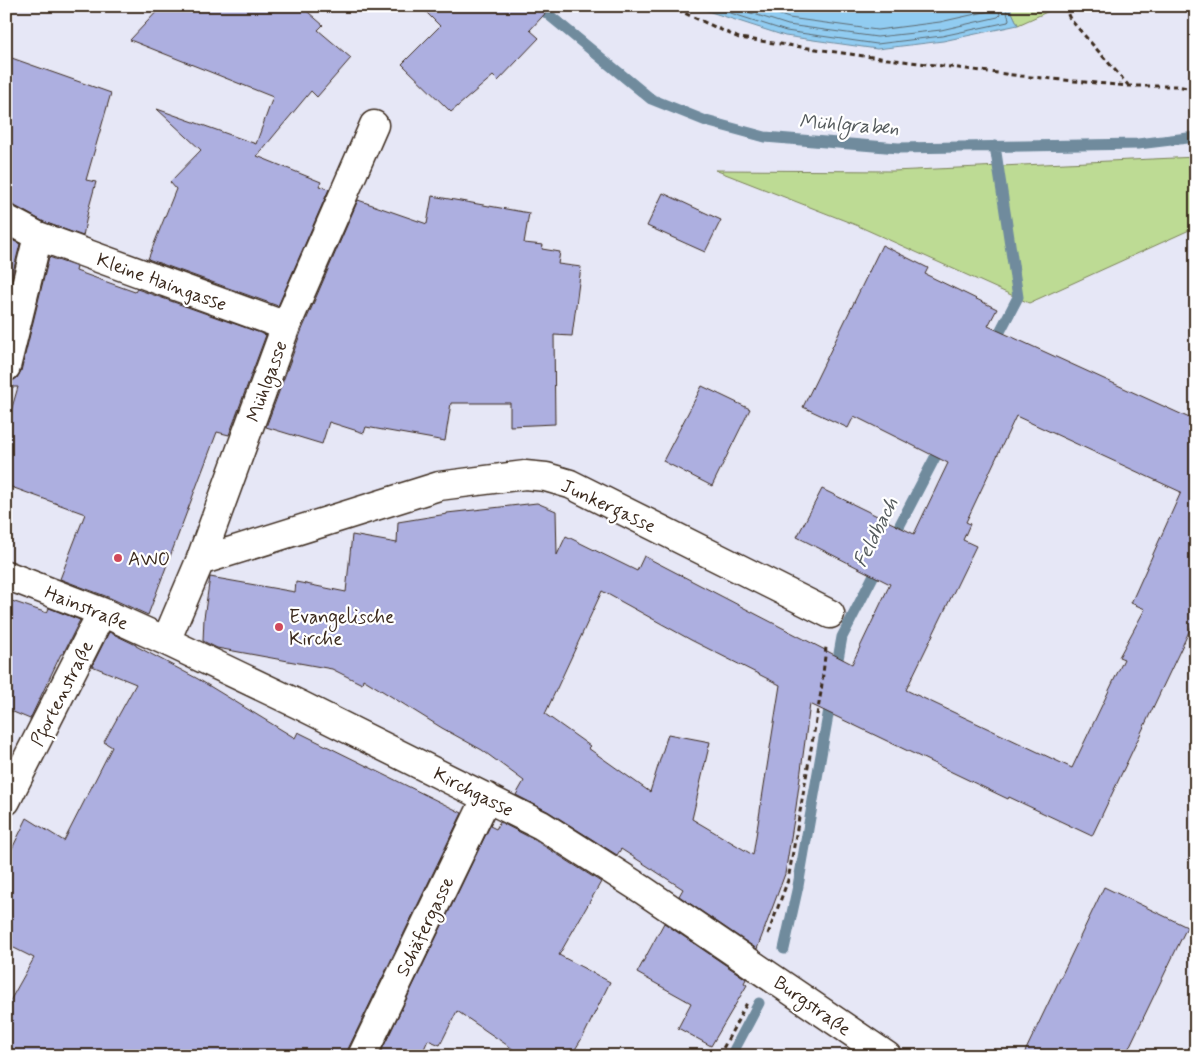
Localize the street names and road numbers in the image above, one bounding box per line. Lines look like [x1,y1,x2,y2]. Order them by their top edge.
street label: Kleine Haingasse [93,247,230,318]
street label: Mühlgasse [241,337,296,426]
street label: Junkergasse [556,473,660,542]
street label: Hainstraße [41,580,132,636]
street label: Pfortenstraße [25,637,102,752]
street label: Kirchgasse [429,762,518,824]
street label: Schäfergasse [390,872,462,982]
street label: Burgstraße [767,970,856,1044]

